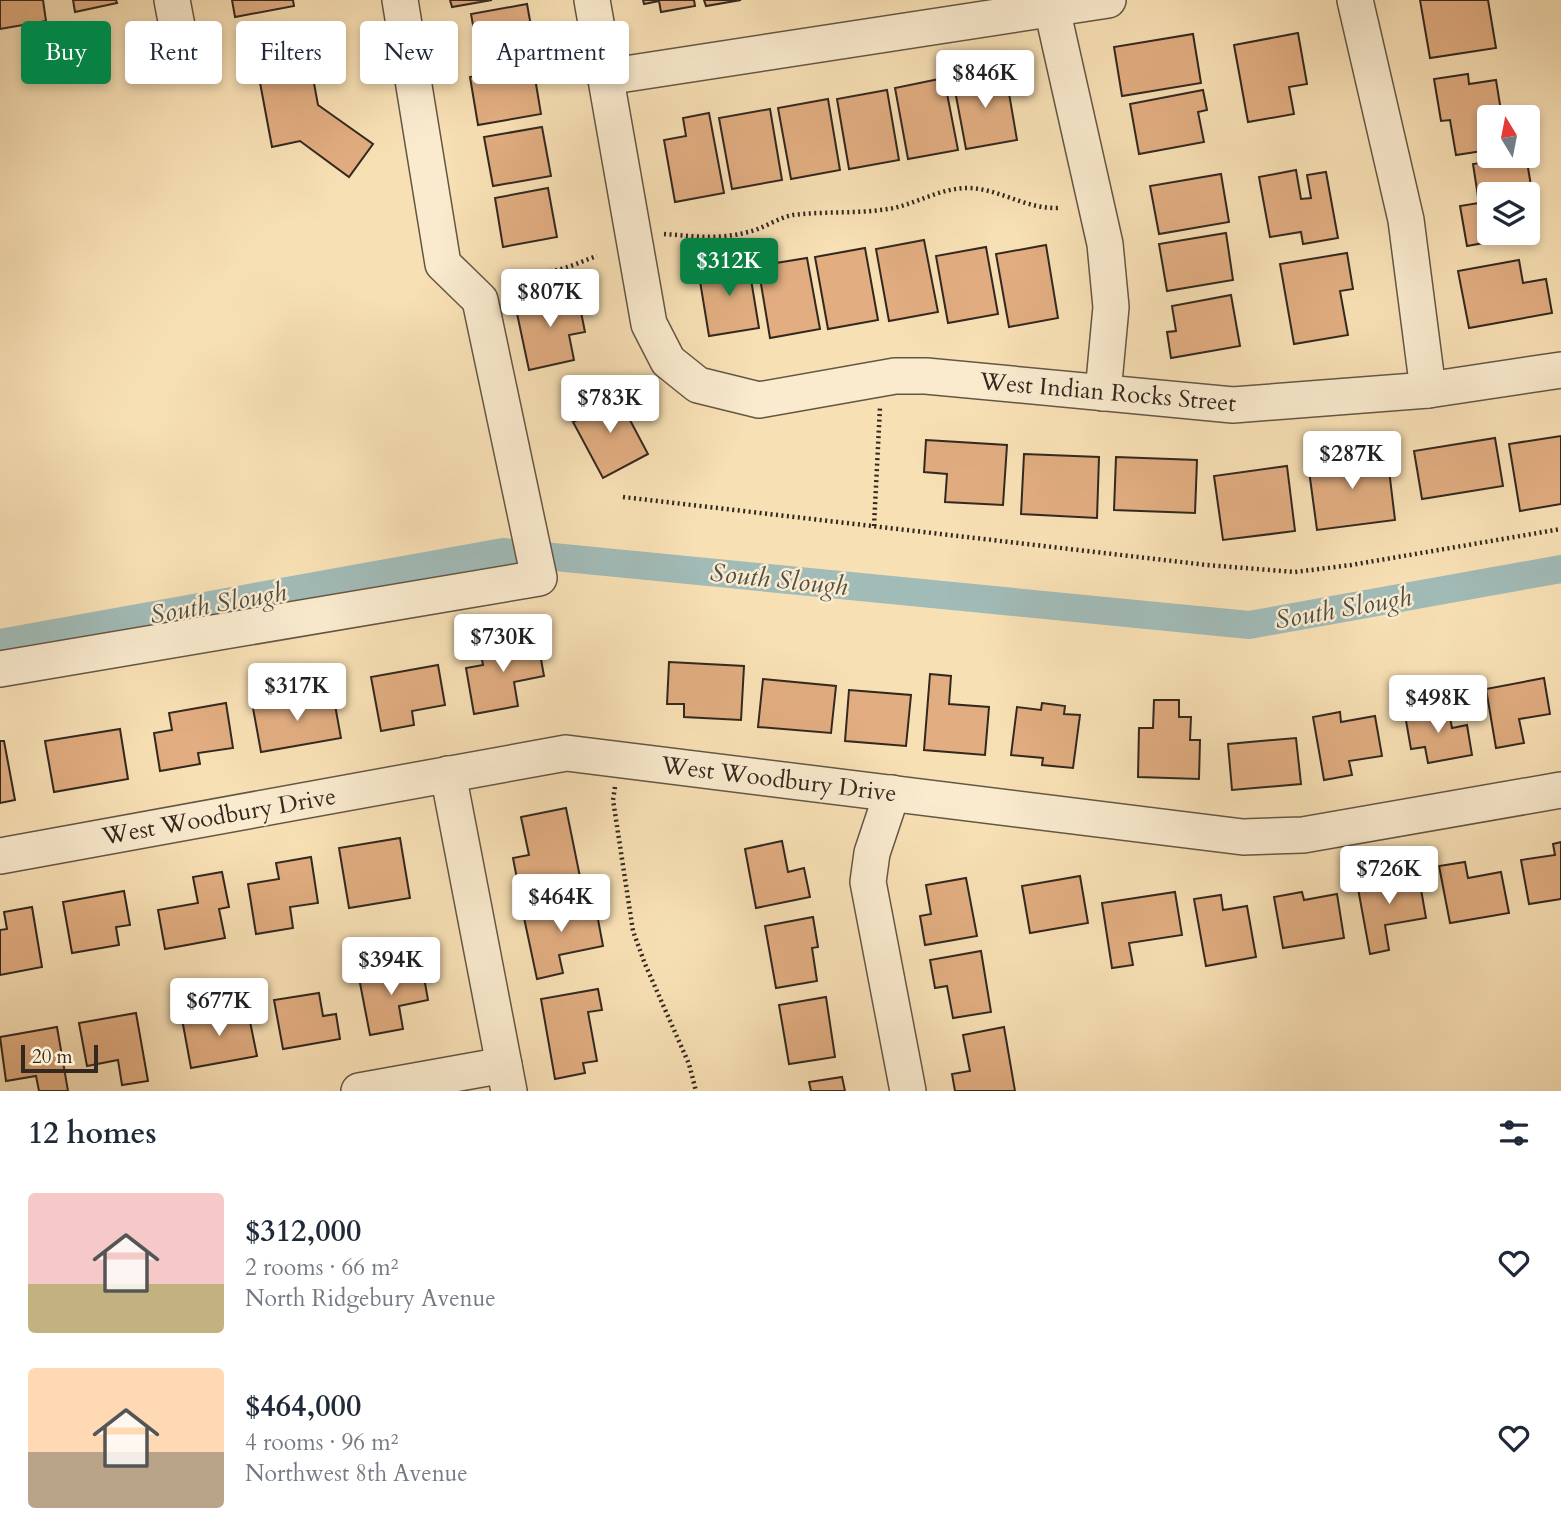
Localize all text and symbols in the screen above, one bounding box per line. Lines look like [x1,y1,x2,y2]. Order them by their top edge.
chip: Buy [21,21,111,84]
chip: Rent [125,21,222,84]
chip: Filters [236,21,346,84]
chip: New [360,21,458,84]
chip: Apartment [472,21,629,84]
pin: $846K [936,50,1034,110]
text: $846K [952,57,1018,88]
north arrow [1477,105,1540,168]
map controls [1477,105,1540,245]
button: layers [1477,182,1540,245]
pin: $312K [680,238,778,298]
text: $312K [696,245,762,276]
pin: $807K [501,270,599,329]
text: $807K [517,276,583,307]
street label: West Indian Rocks Street [978,365,1238,420]
pin: $783K [561,376,659,435]
text: $783K [577,382,643,413]
pin: $287K [1303,432,1401,491]
text: $287K [1319,438,1385,469]
water label: South Slough [709,555,850,604]
water label: South Slough [147,574,290,633]
water label: South Slough [1272,579,1415,638]
pin: $730K [454,614,552,674]
text: $730K [470,621,536,652]
pin: $317K [248,664,346,723]
text: $317K [264,670,330,701]
pin: $498K [1389,676,1487,735]
text: $498K [1405,682,1471,713]
street label: West Woodbury Drive [658,749,898,810]
street label: West Woodbury Drive [99,780,338,853]
pin: $726K [1340,846,1438,906]
text: $726K [1356,853,1422,884]
pin: $464K [512,874,610,934]
text: $464K [528,881,594,912]
pin: $394K [342,937,440,997]
text: $394K [358,944,424,975]
pin: $677K [170,978,268,1038]
text: $677K [186,985,252,1016]
scale bar [21,1042,98,1074]
text: 20 m [32,1044,73,1070]
text: 12 homes [28,1113,157,1154]
icon: filters [1495,1114,1533,1152]
text: $312,000 [245,1211,361,1252]
icon: home [84,1221,168,1305]
icon: heart [1495,1244,1533,1282]
text: 2 rooms · 66 m² [245,1252,398,1283]
text: North Ridgebury Avenue [245,1283,496,1314]
text: $464,000 [245,1386,361,1427]
icon: home [84,1396,168,1480]
icon: heart [1495,1419,1533,1457]
text: 4 rooms · 96 m² [245,1427,398,1458]
text: Northwest 8th Avenue [245,1458,468,1489]

